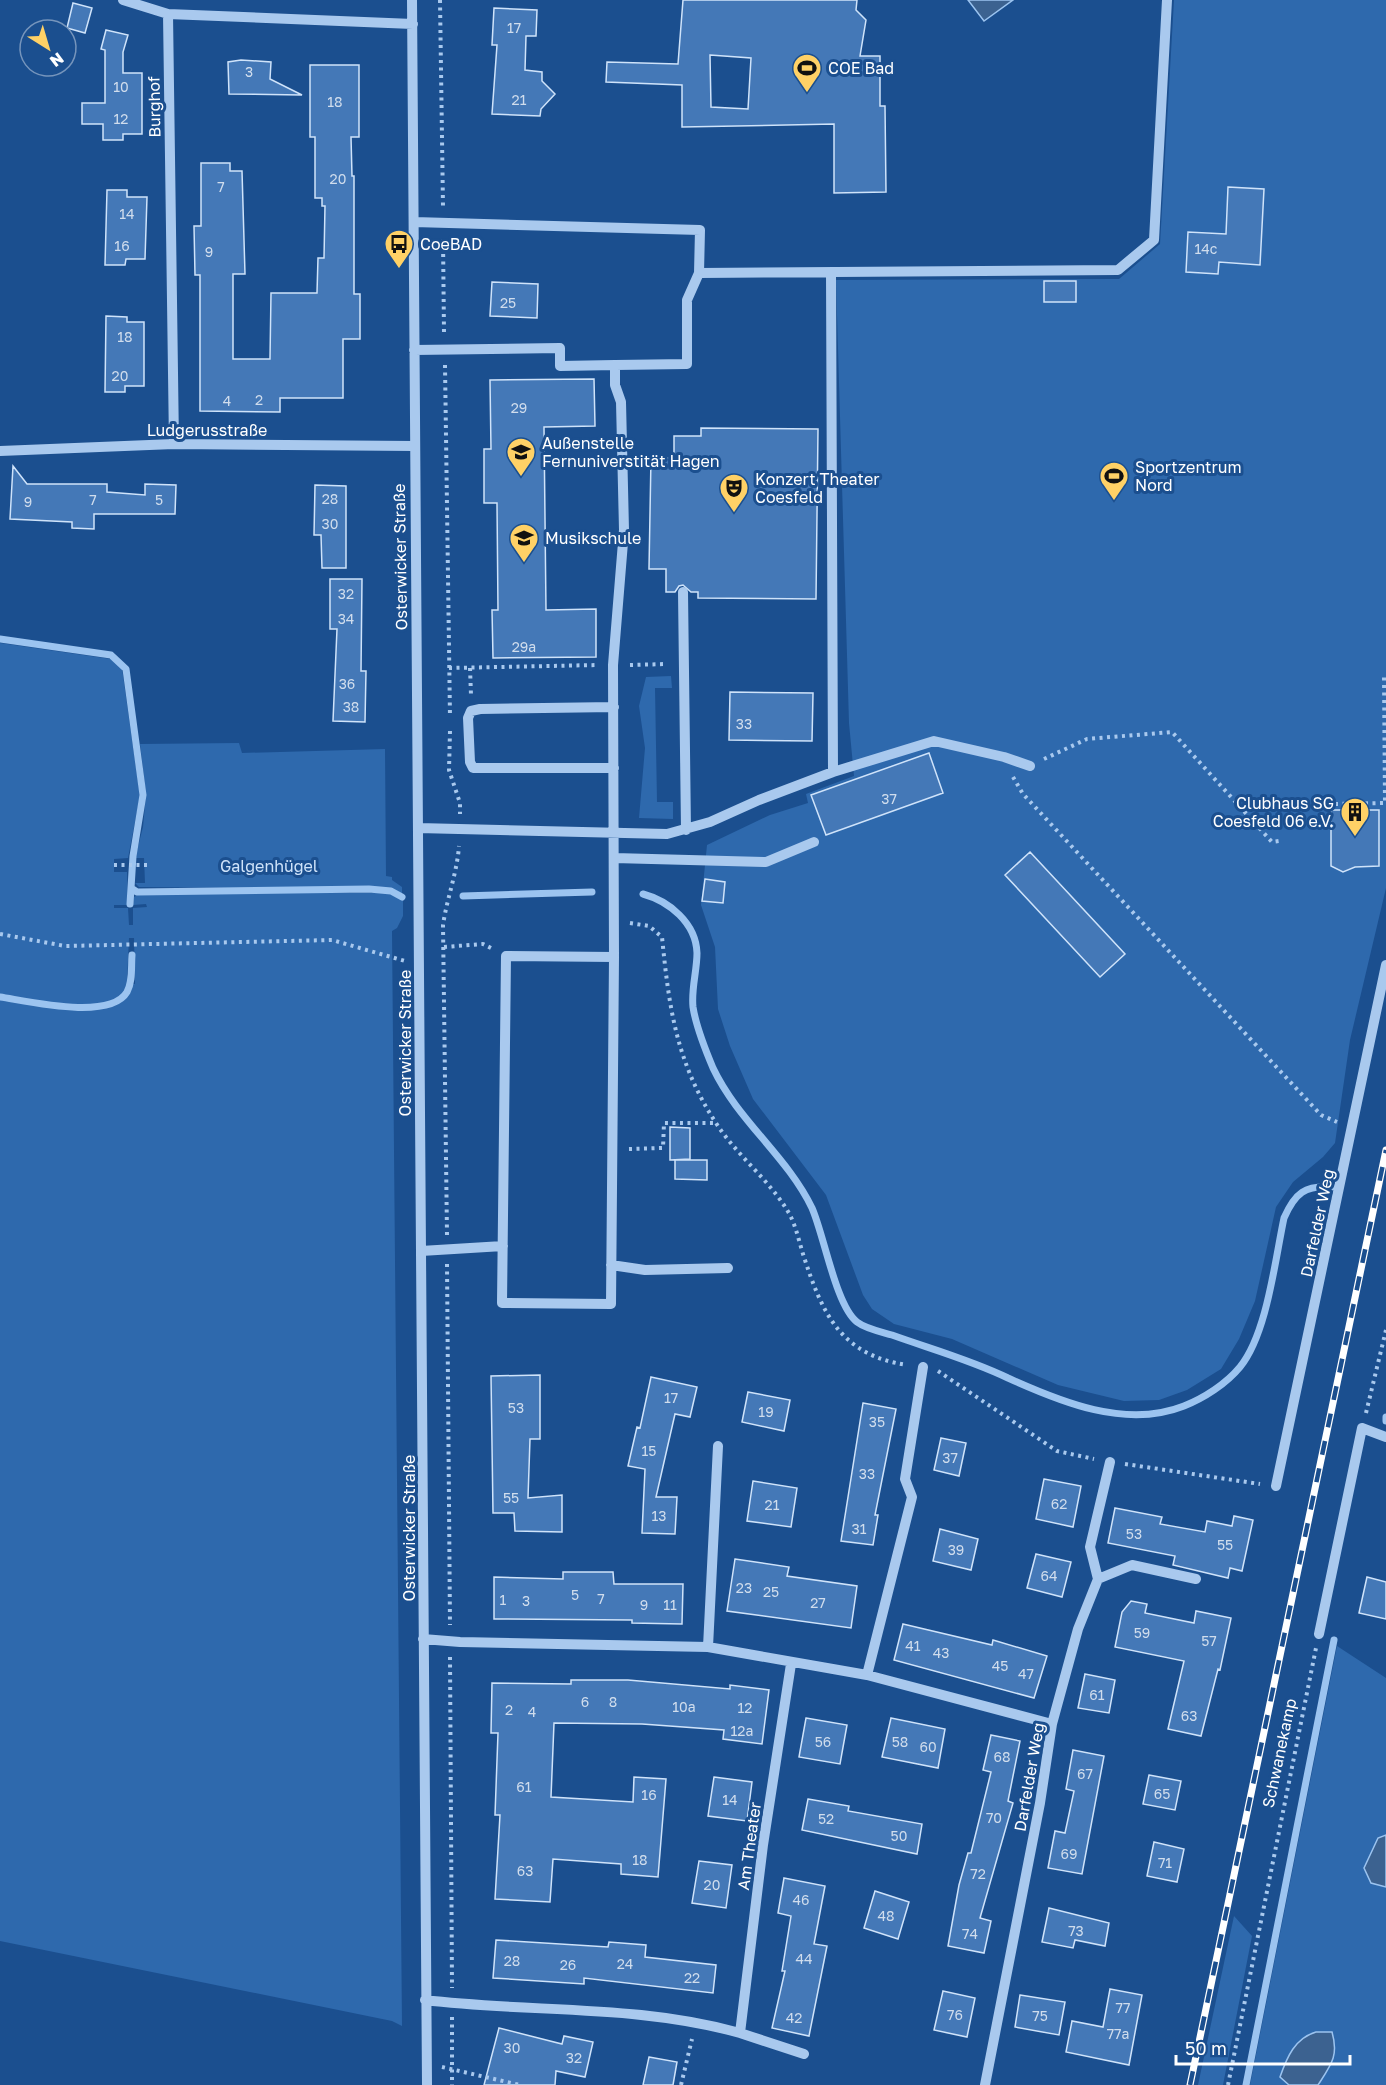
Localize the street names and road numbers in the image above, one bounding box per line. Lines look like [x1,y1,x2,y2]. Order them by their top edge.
street label: Burghof [143,76,165,138]
street label: Ludgerusstraße [147,420,267,440]
street label: Osterwicker Straße [389,483,411,631]
street label: Osterwicker Straße [395,970,415,1116]
street label: Darfelder Weg [1296,1167,1338,1279]
street label: Osterwicker Straße [399,1455,419,1601]
street label: Schwanekamp [1258,1696,1300,1810]
street label: Darfelder Weg [1010,1721,1048,1833]
street label: Am Theater [733,1801,765,1891]

